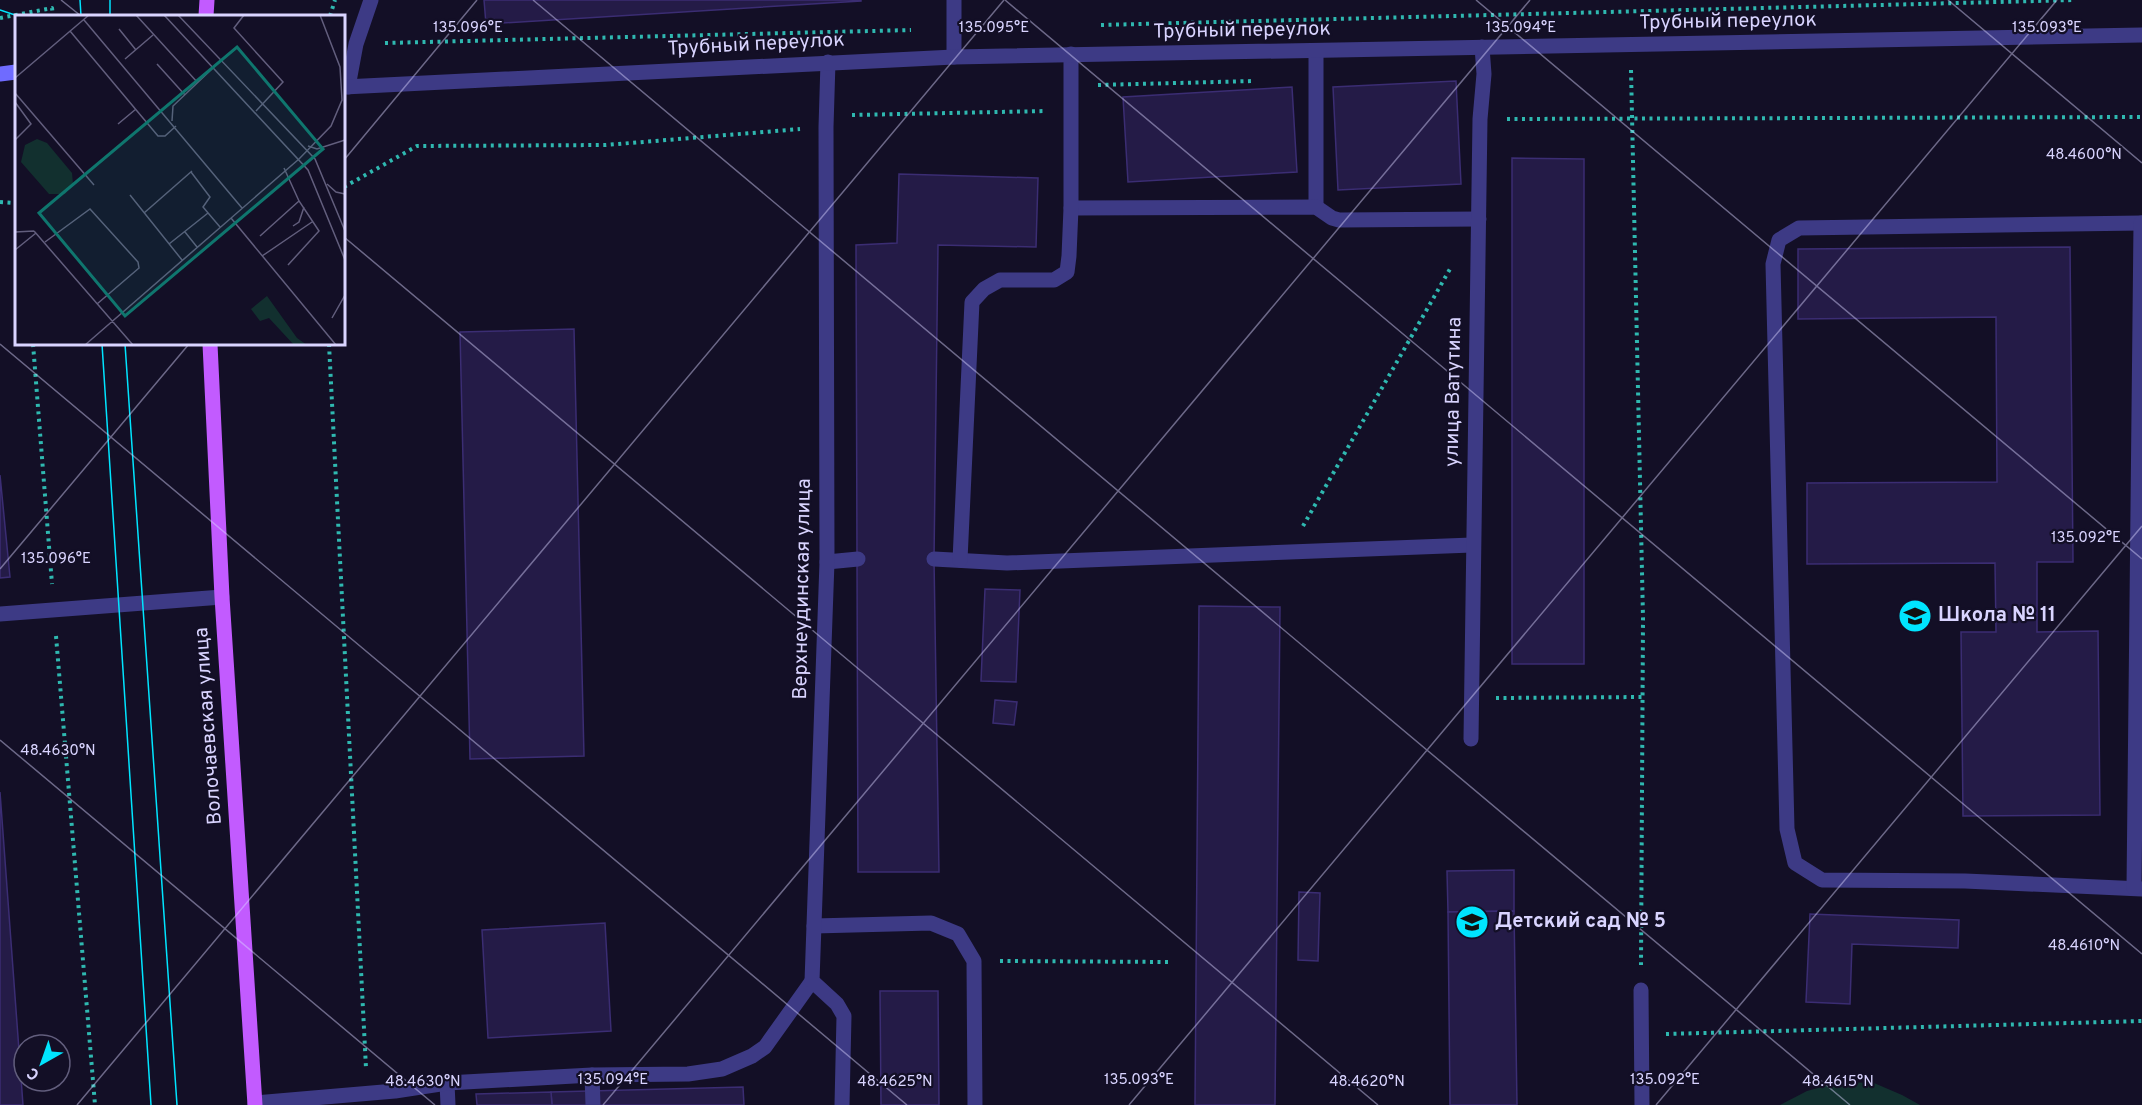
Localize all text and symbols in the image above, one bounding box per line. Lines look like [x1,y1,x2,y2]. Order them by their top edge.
street label: Трубный переулок [1639,7,1817,37]
inset map [15,15,345,345]
street label: Трубный переулок [1153,16,1331,46]
text: 135.096°E [433,19,503,38]
text: 135.095°E [959,19,1029,38]
text: 135.094°E [1486,19,1556,38]
text: 135.093°E [2012,19,2082,38]
street label: Трубный переулок [667,27,845,63]
text: 48.4600°N [2046,146,2122,165]
street label: улица Ватутина [1440,317,1468,467]
street label: Верхнеудинская улица [788,478,818,700]
text: 135.092°E [2051,529,2121,548]
text: 135.096°E [21,550,91,569]
school or university icon: Школа № 11 [1897,598,1933,634]
place label: Школа № 11 [1938,603,2056,629]
street label: Волочаевская улица [189,626,229,826]
text: 48.4630°N [20,742,96,761]
school or university icon: Детский сад № 5 [1454,904,1490,940]
place label: Детский сад № 5 [1495,909,1666,935]
text: 48.4610°N [2048,937,2120,956]
north arrow [12,1033,72,1093]
text: С [23,1062,44,1084]
text: 135.094°E [578,1071,648,1090]
text: 135.093°E [1104,1071,1174,1090]
text: 135.092°E [1630,1071,1700,1090]
text: 48.4630°N [385,1073,461,1092]
text: 48.4625°N [857,1073,933,1092]
text: 48.4620°N [1329,1073,1405,1092]
text: 48.4615°N [1802,1073,1874,1092]

